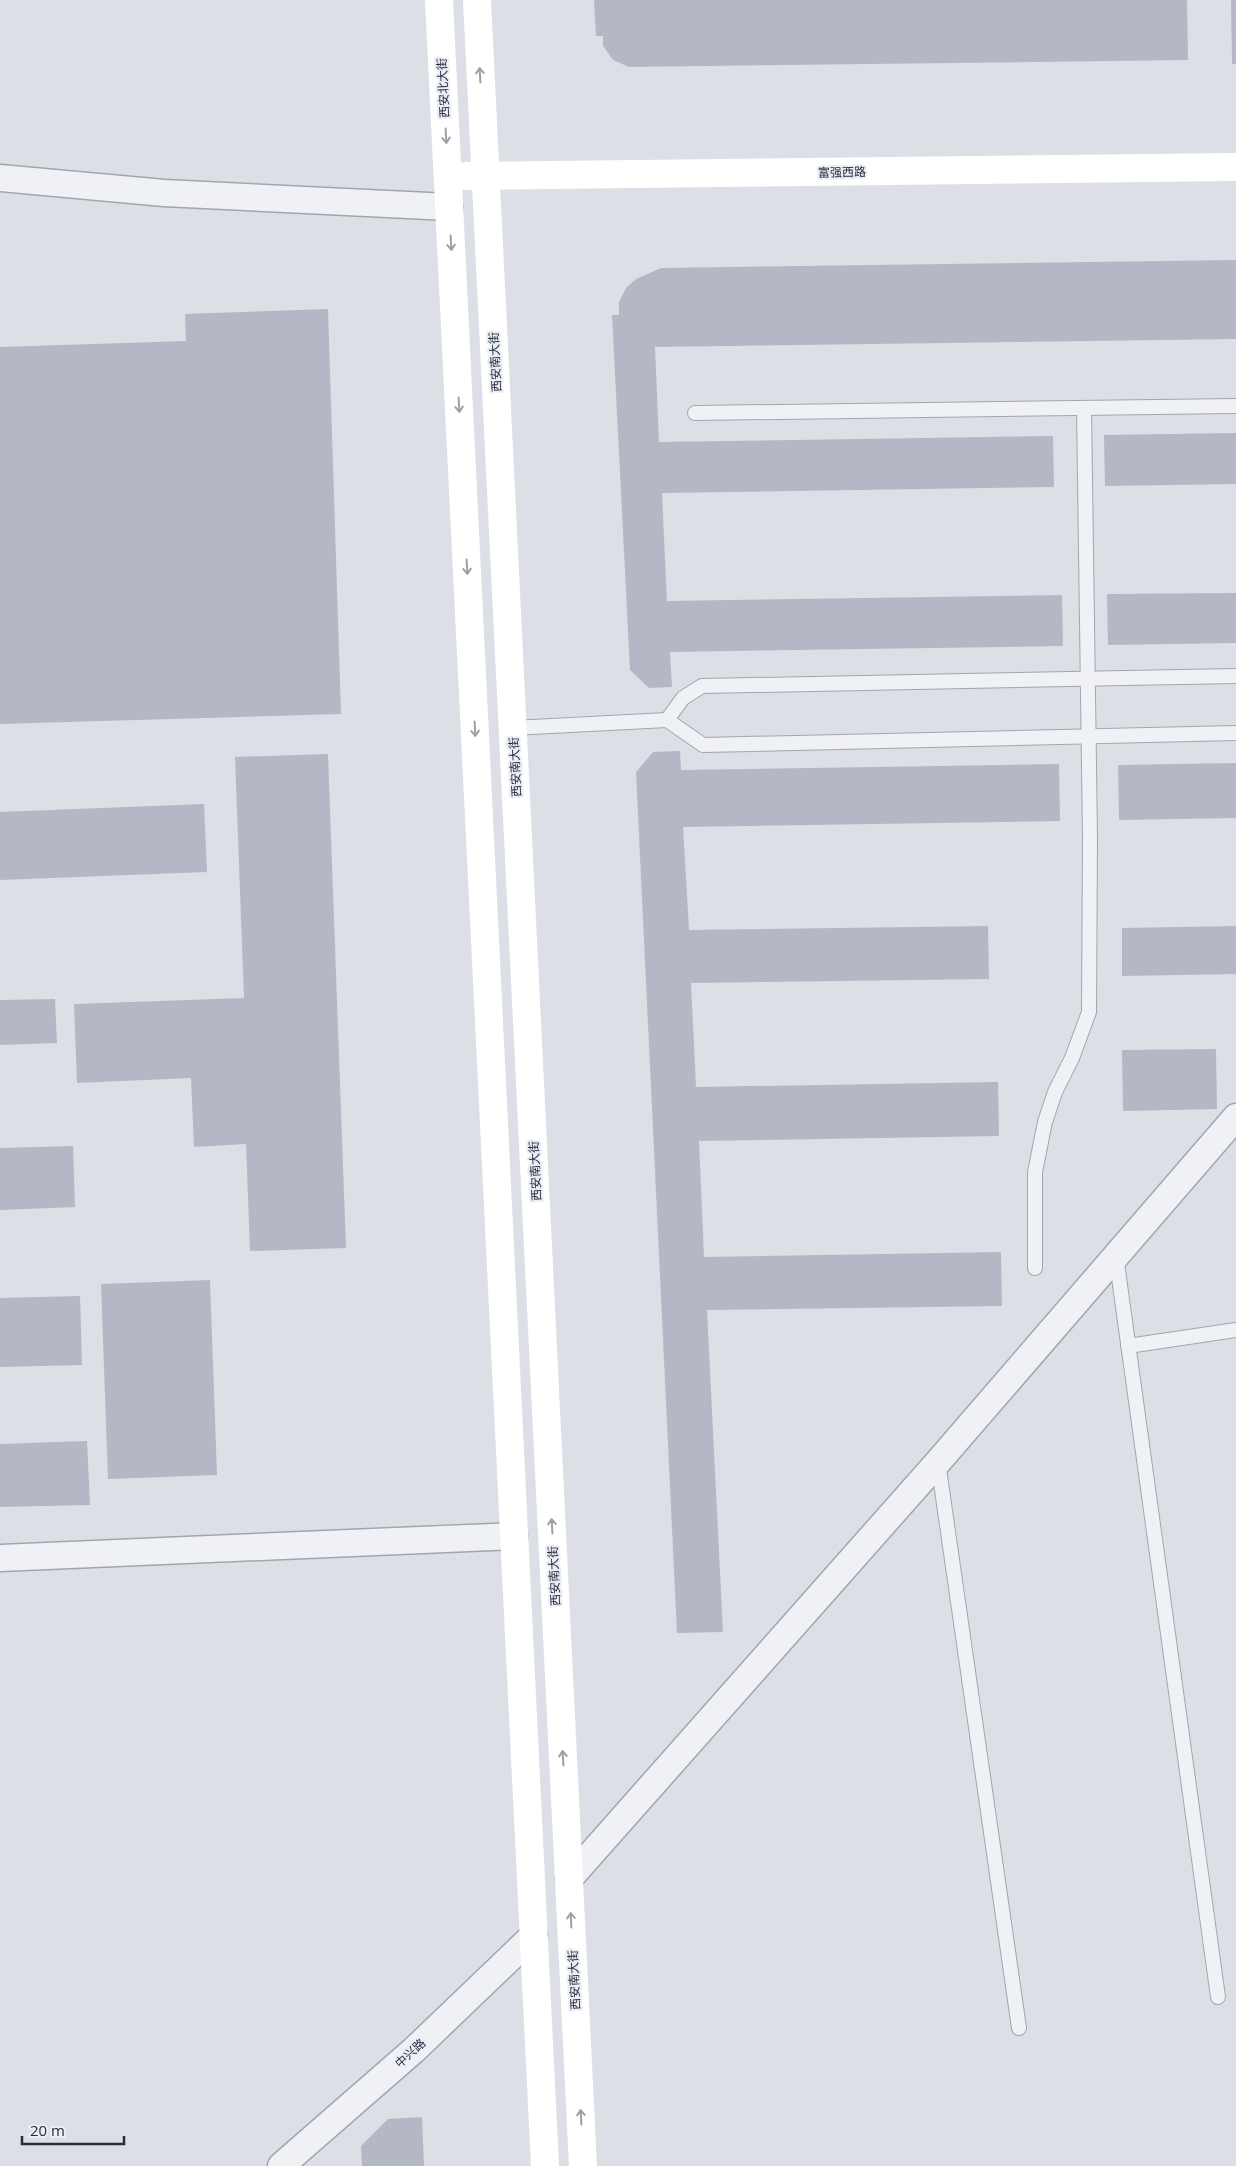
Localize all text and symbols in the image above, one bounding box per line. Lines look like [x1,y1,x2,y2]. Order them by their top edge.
street label: 西安北大街 [433,58,453,118]
one-way arrow [476,67,485,83]
one-way arrow [441,128,450,144]
street label: 富强西路 [818,163,866,181]
one-way arrow [446,234,455,250]
street label: 西安南大街 [485,332,505,392]
one-way arrow [454,397,463,413]
one-way arrow [462,559,471,575]
one-way arrow [470,721,479,737]
street label: 西安南大街 [505,737,525,797]
street label: 西安南大街 [525,1141,545,1201]
one-way arrow [547,1518,556,1534]
street label: 西安南大街 [544,1546,564,1606]
one-way arrow [559,1750,568,1766]
one-way arrow [567,1912,576,1928]
street label: 西安南大街 [564,1950,584,2010]
street label: 中兴路 [391,2035,429,2071]
one-way arrow [576,2110,585,2126]
scale bar [22,2114,125,2146]
text: 20 m [30,2120,65,2140]

